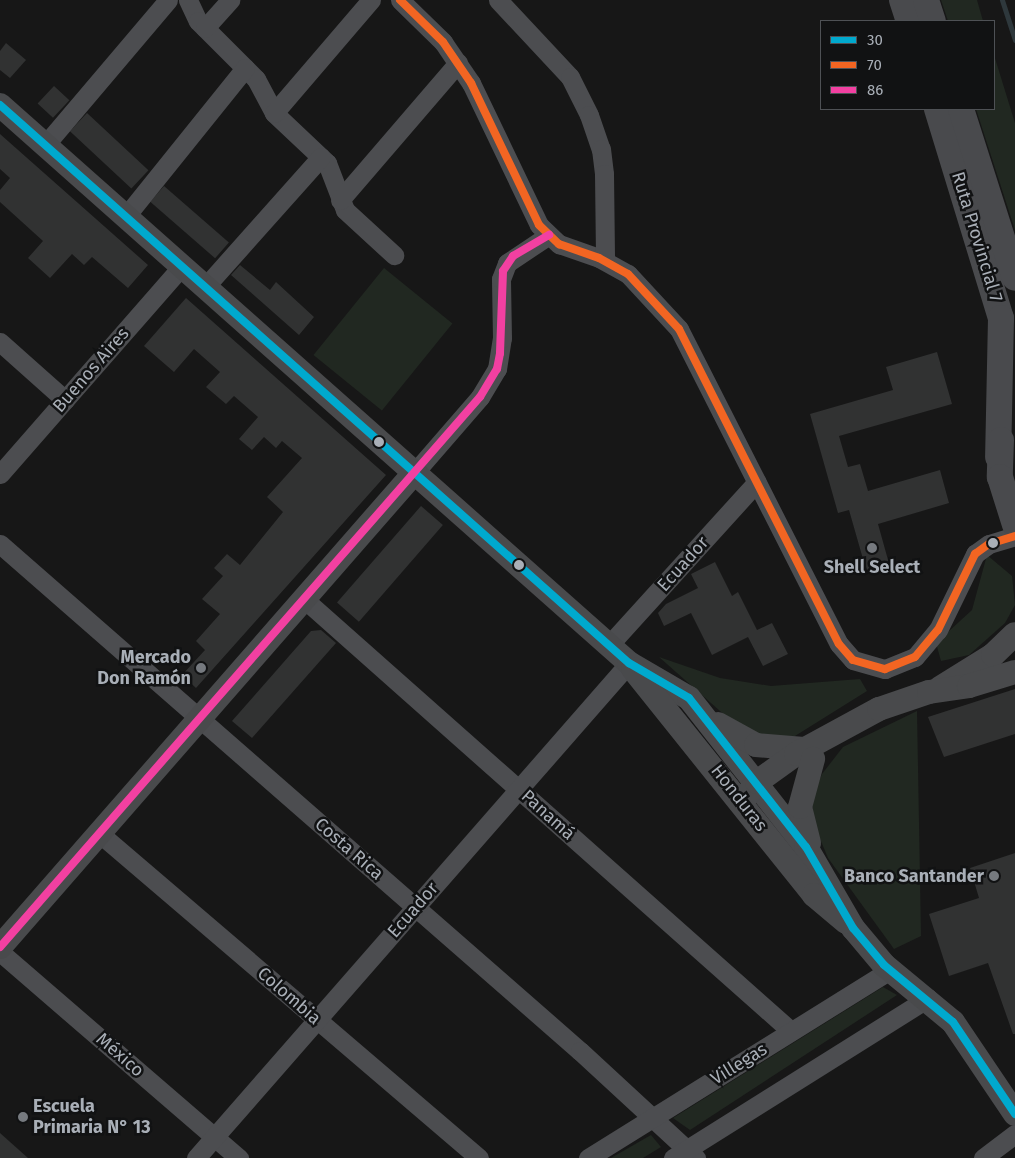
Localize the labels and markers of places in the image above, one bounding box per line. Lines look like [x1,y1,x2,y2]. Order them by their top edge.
unlabelled marker [374,437,384,447]
unlabelled marker [988,538,998,548]
marker: Shell Select [866,542,878,554]
place label: Shell Select [824,556,920,578]
unlabelled marker [514,560,524,570]
place label: Mercado Don Ramón [97,647,191,690]
marker: Mercado Don Ramón [195,662,207,674]
place label: Banco Santander [844,865,984,887]
marker: Banco Santander [988,870,1000,882]
place label: Escuela Primaria N° 13 [33,1096,151,1138]
marker: Escuela Primaria N° 13 [17,1111,29,1123]

